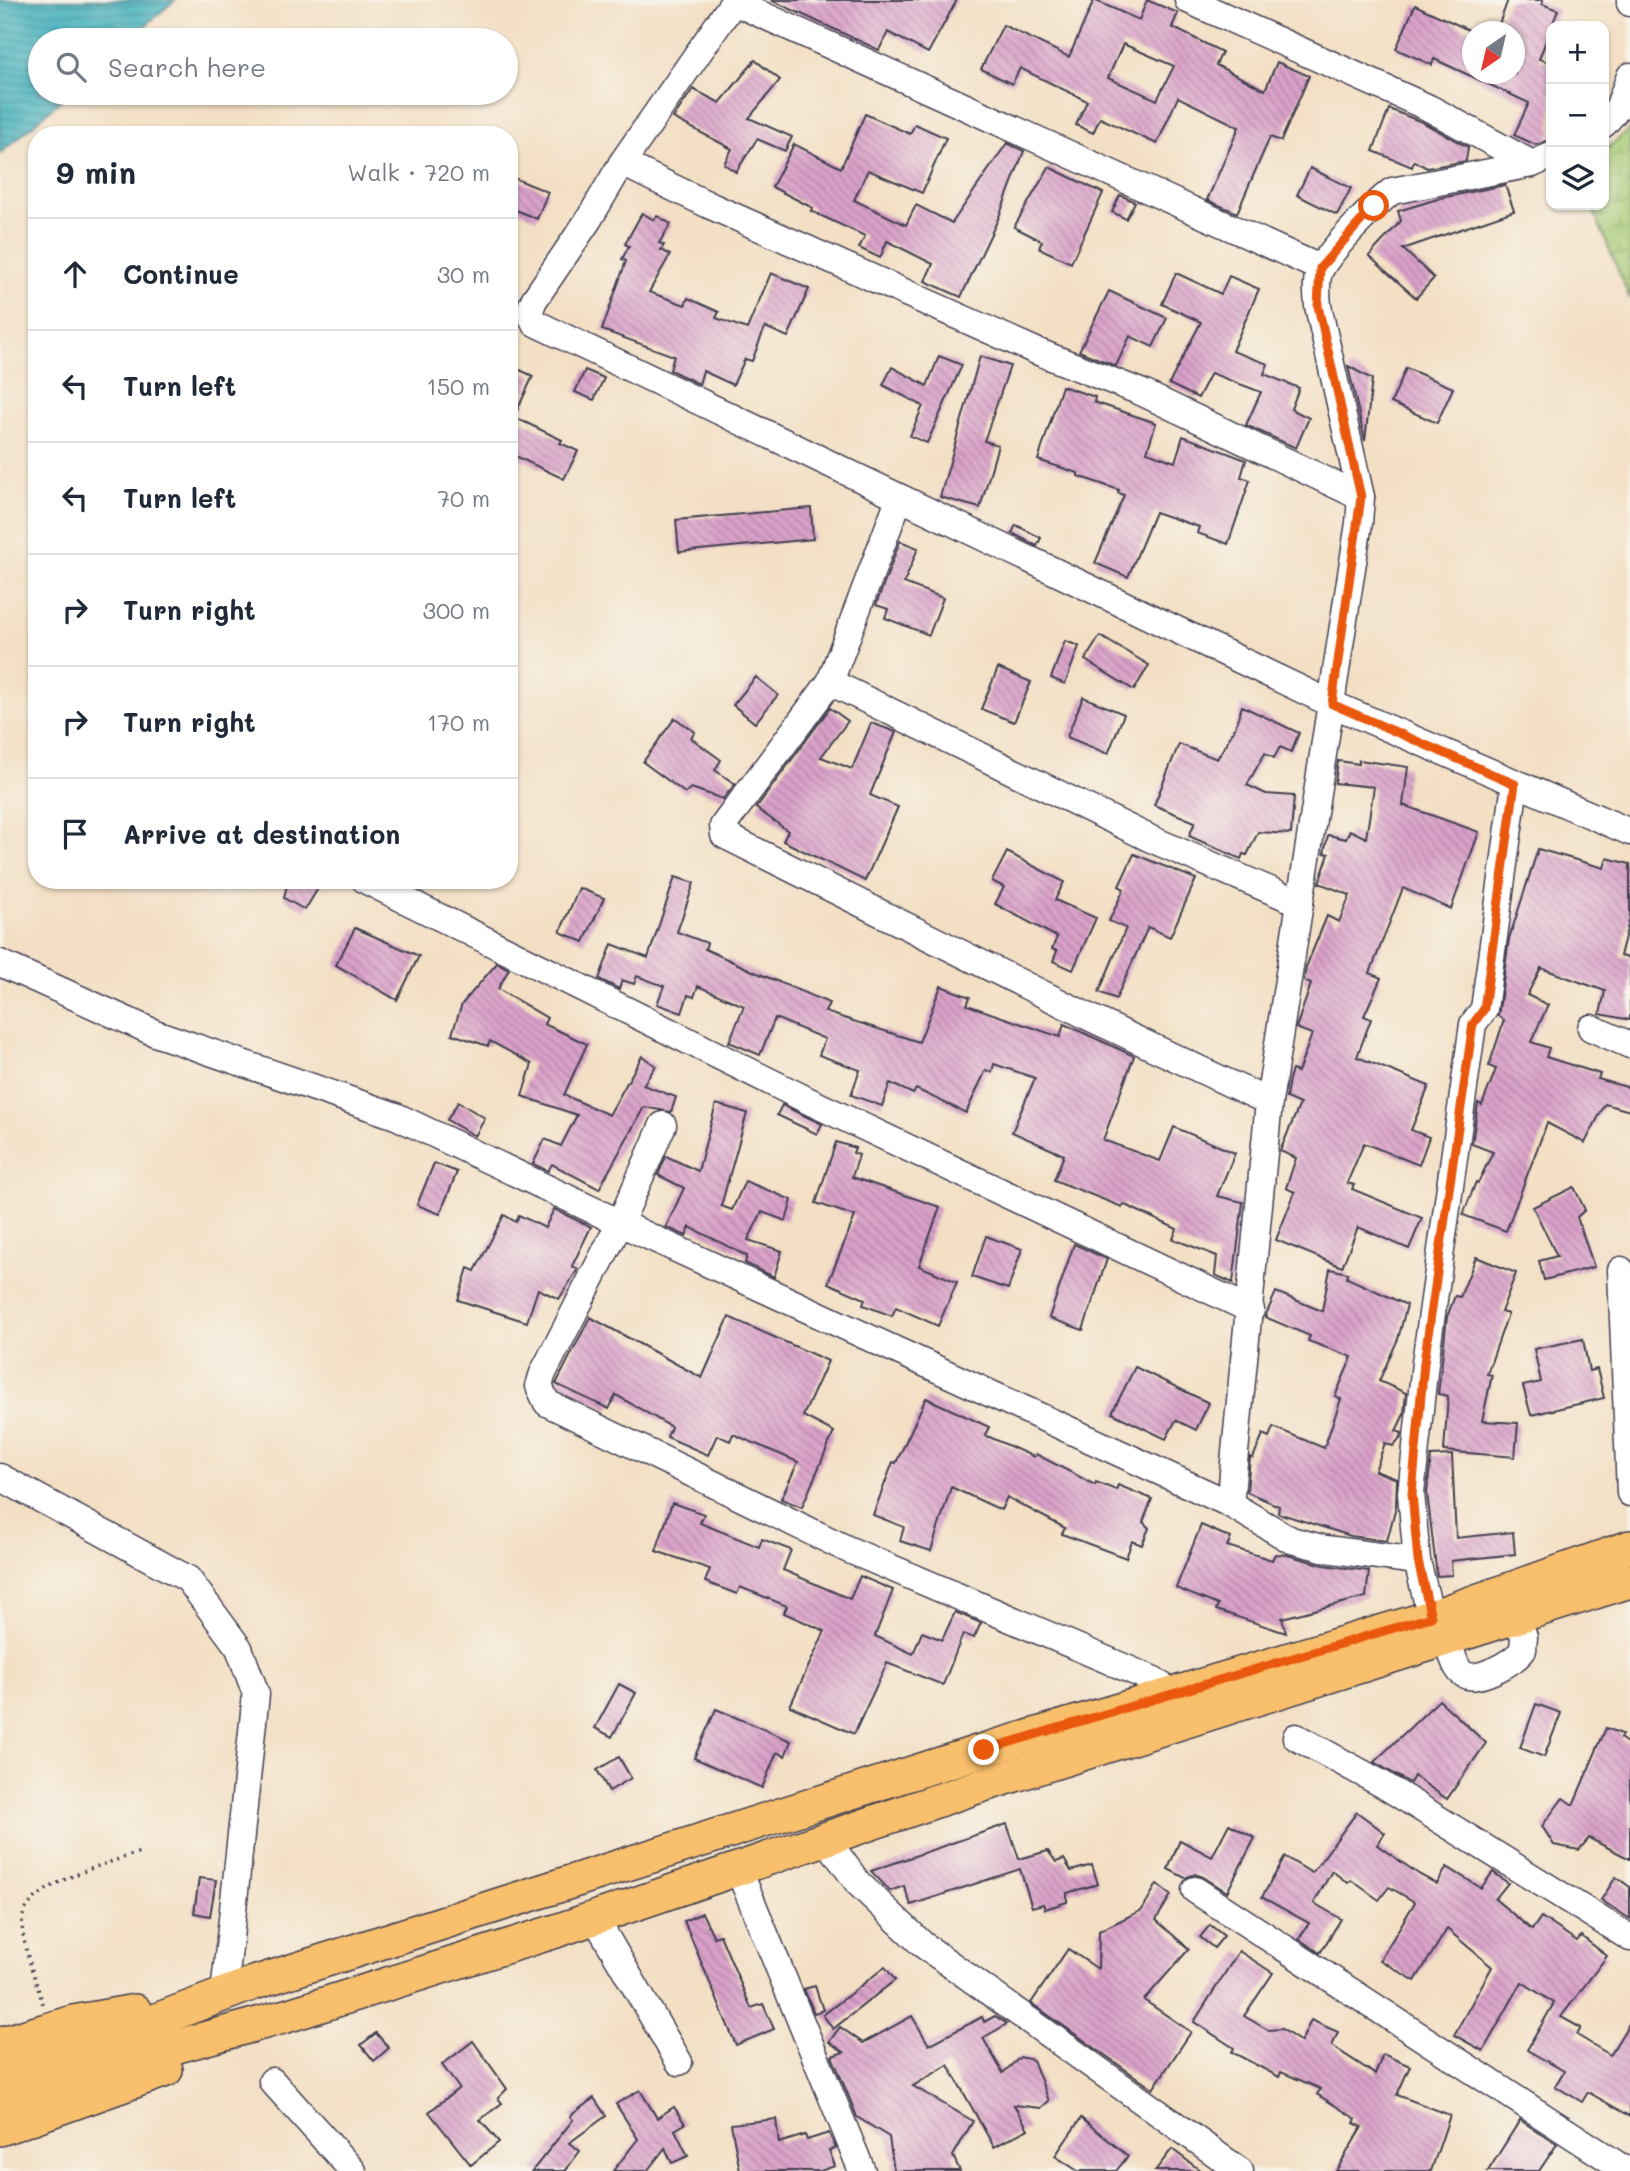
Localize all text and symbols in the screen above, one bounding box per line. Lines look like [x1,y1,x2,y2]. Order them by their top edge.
north arrow [1462,21,1525,84]
map controls [1546,21,1609,210]
button: + [1546,21,1609,84]
search box [28,28,518,105]
icon: search [52,48,90,86]
text: Search here [108,50,266,84]
button: − [1546,84,1609,147]
button: layers [1546,147,1609,210]
text: 9 min [56,152,136,192]
text: Walk · 720 m [347,157,490,187]
route start [1358,190,1389,221]
icon: ahead [56,255,94,293]
text: Continue [123,257,239,291]
text: 30 m [437,259,490,289]
icon: left [56,367,94,405]
text: Turn left [123,369,236,403]
text: 150 m [426,371,490,401]
icon: left [56,479,94,517]
text: Turn left [123,481,236,515]
text: 70 m [437,483,490,513]
icon: right [56,591,94,629]
text: Turn right [123,593,256,627]
text: 300 m [422,595,490,625]
icon: right [56,703,94,741]
text: Turn right [123,705,256,739]
text: 170 m [427,707,490,737]
icon: arrive [56,815,94,853]
text: Arrive at destination [123,817,400,851]
route end [968,1734,999,1765]

